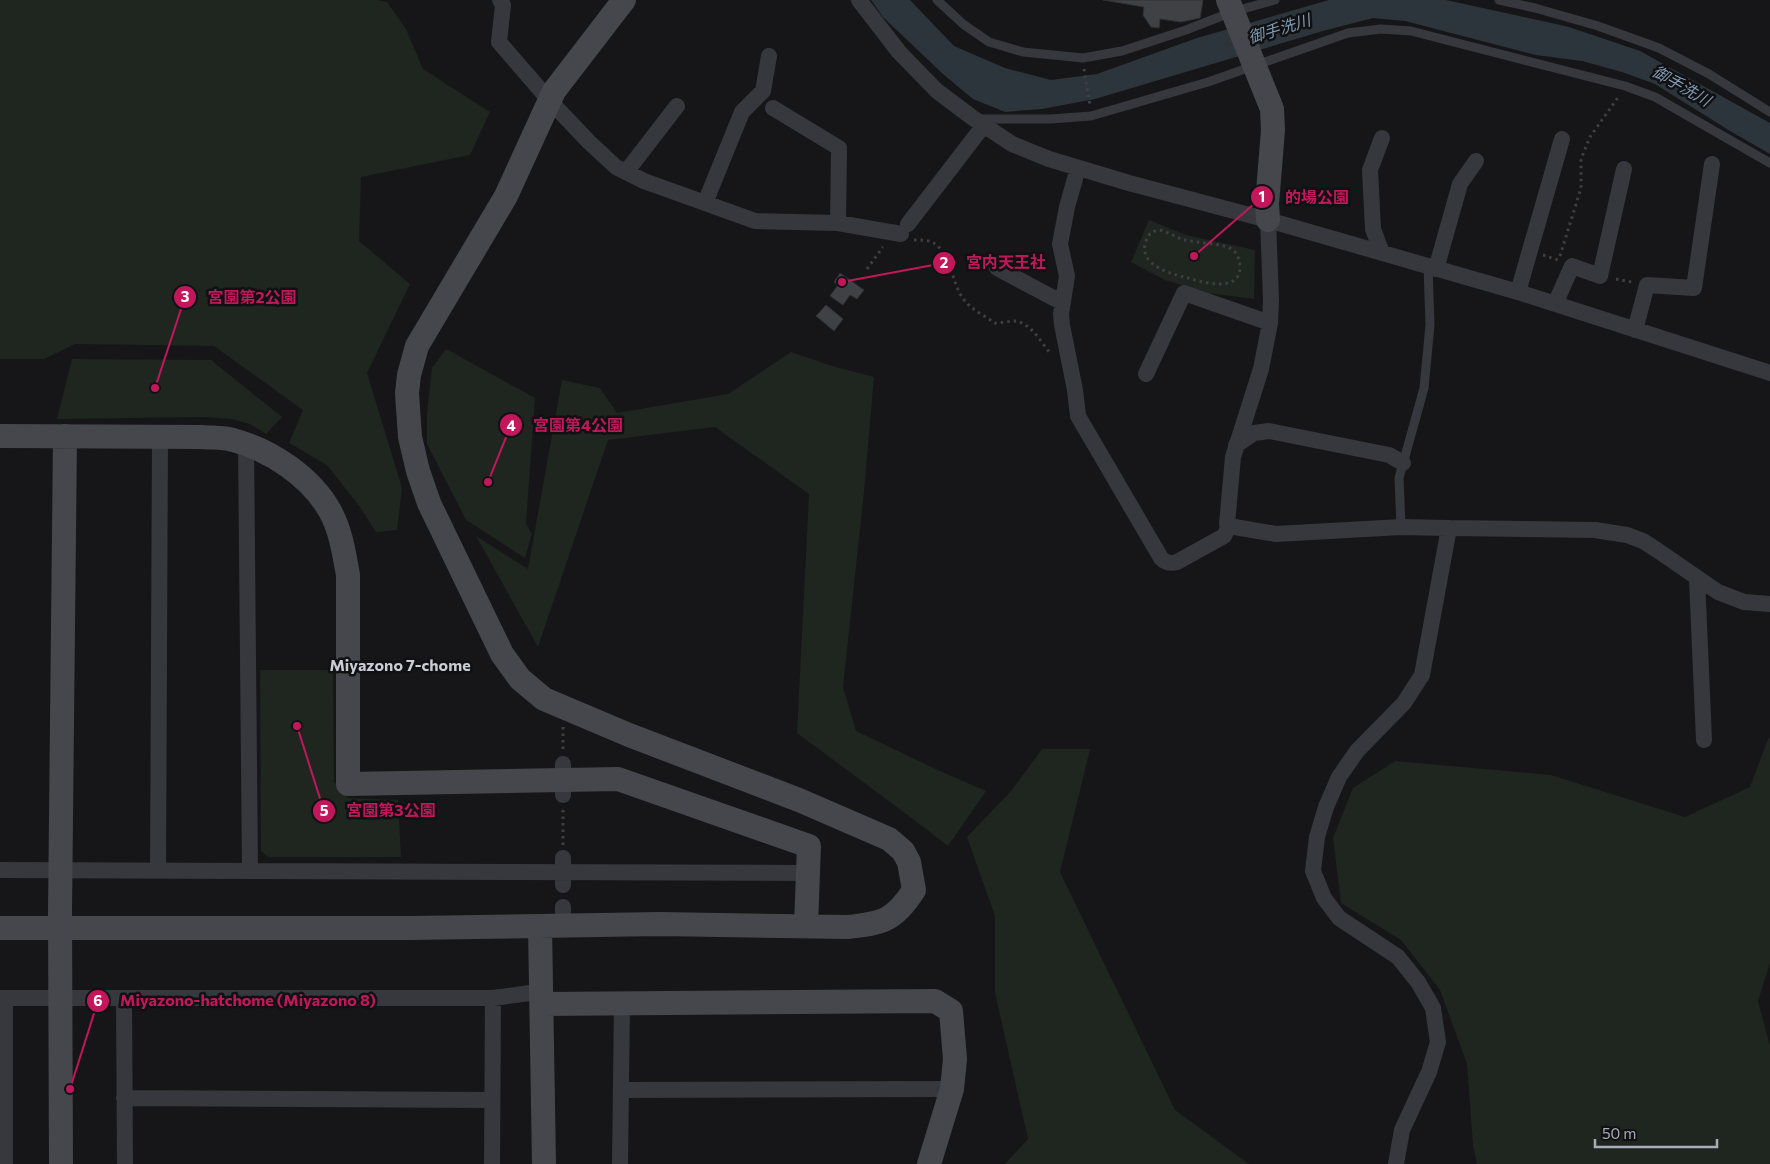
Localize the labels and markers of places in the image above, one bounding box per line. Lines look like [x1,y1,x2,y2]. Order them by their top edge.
callout: 的場公園 [1250,181,1359,212]
callout: 宮内天王社 [931,247,1056,278]
callout: 宮園第2公園 [172,282,306,313]
callout: 宮園第4公園 [498,410,633,441]
callout: 宮園第3公園 [311,795,446,826]
callout: Miyazono-hatchome (Miyazono 8) [85,985,386,1016]

